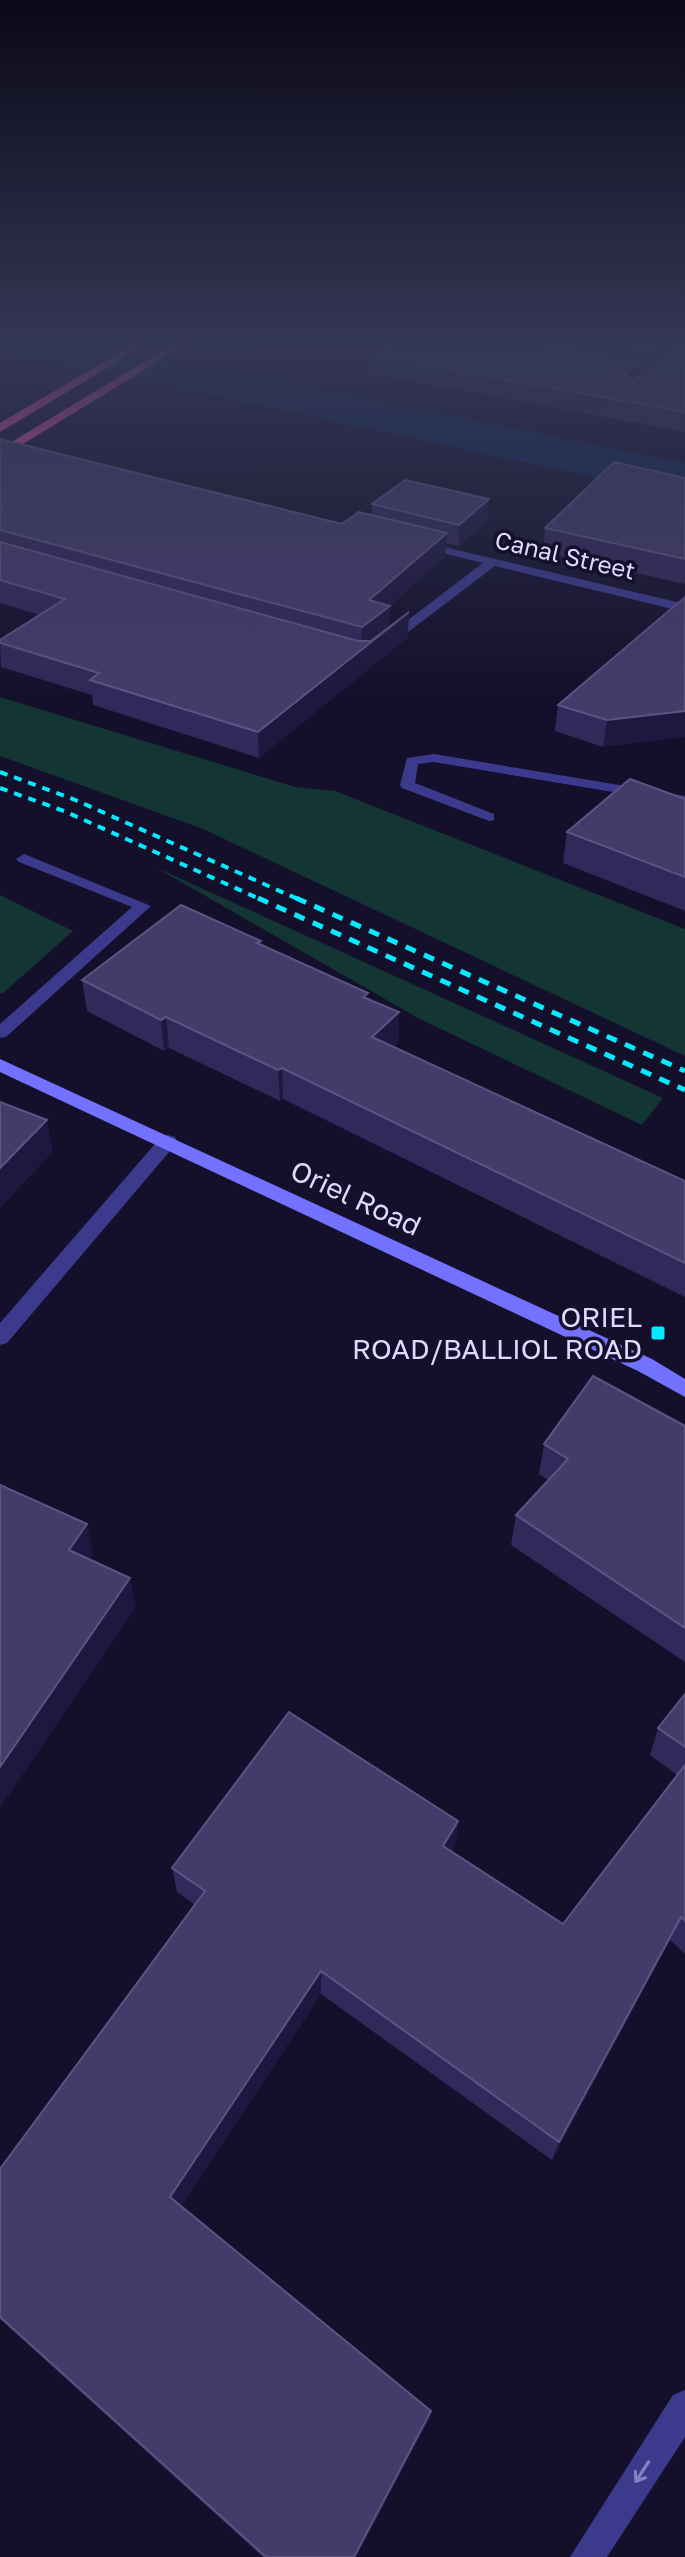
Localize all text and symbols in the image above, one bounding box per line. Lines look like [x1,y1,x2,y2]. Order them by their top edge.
street label: Canal Street [492,524,638,585]
street label: Oriel Road [286,1153,427,1242]
place label: ORIEL ROAD/BALLIOL ROAD [352,1300,642,1365]
marker: ORIEL ROAD/BALLIOL ROAD [649,1324,667,1342]
one-way arrow [634,2461,651,2483]

